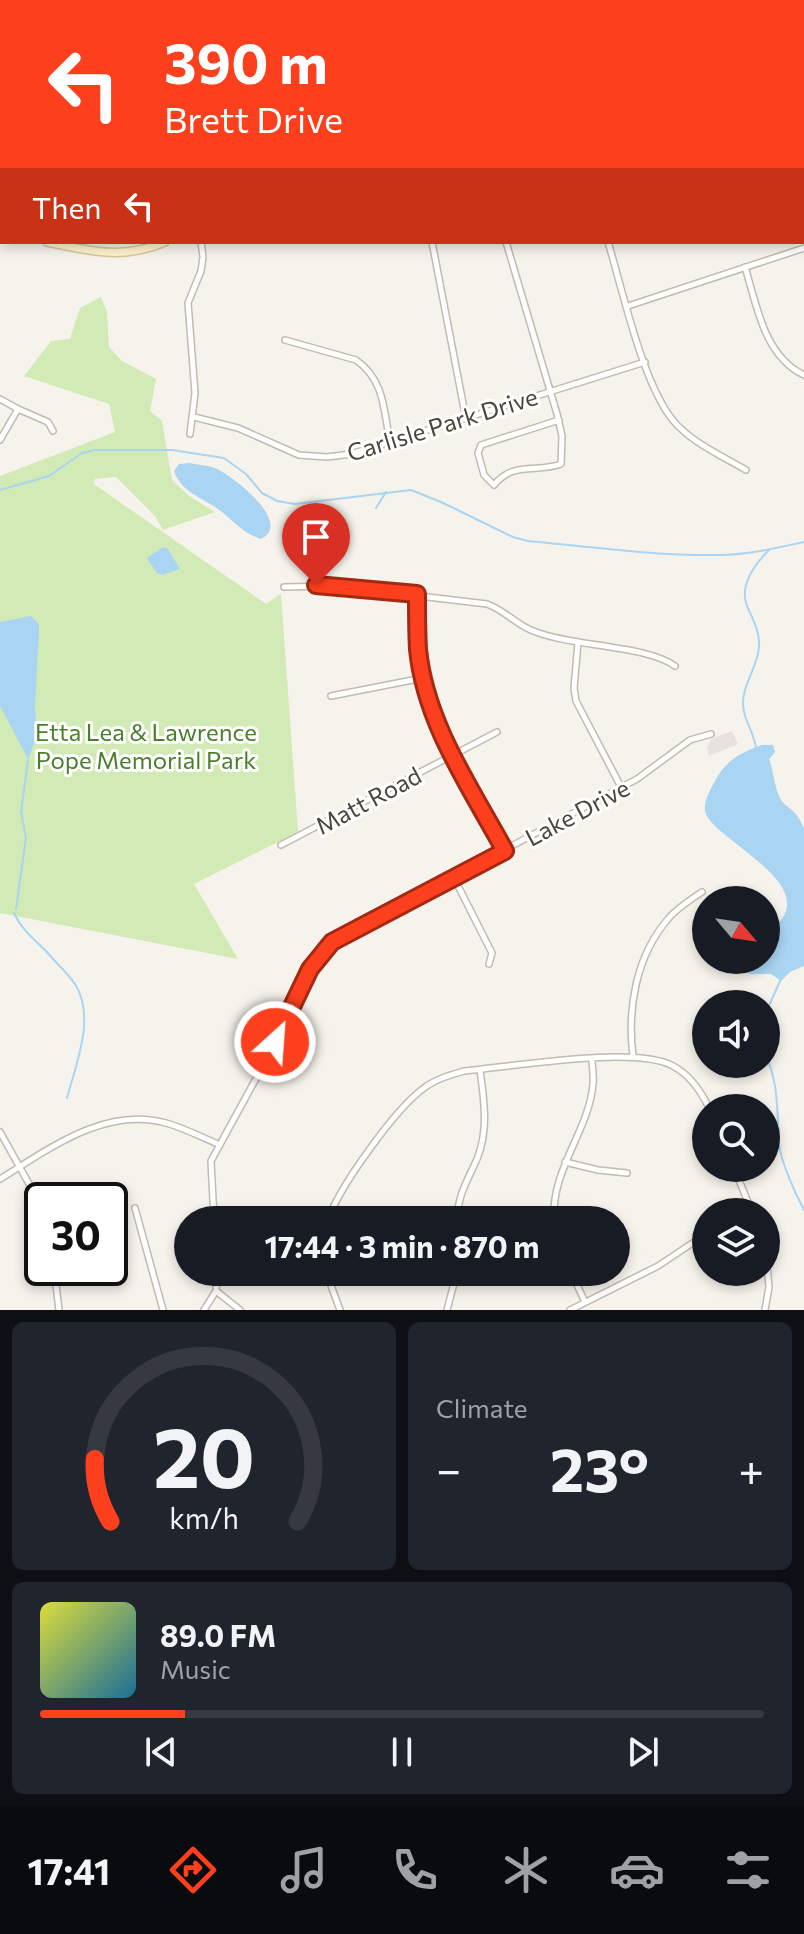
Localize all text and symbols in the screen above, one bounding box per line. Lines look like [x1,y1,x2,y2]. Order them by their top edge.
text: 390 m [164,27,328,96]
icon: left [32,32,136,136]
text: Brett Drive [164,96,343,140]
icon: left [117,184,161,228]
text: Then [32,188,101,225]
street label: Carlisle Park Drive [343,381,541,467]
pin [282,503,350,585]
icon: arrive [294,515,338,559]
park label: Etta Lea & Lawrence Pope Memorial Park [35,717,257,774]
street label: Matt Road [310,760,426,840]
street label: Lake Drive [520,772,634,852]
north arrow [692,886,780,974]
map controls [692,886,780,1286]
button: sound [692,990,780,1078]
position arrow [233,1000,317,1084]
button: search [692,1094,780,1182]
speed limit sign: 30 [24,1182,128,1286]
button: layers [692,1198,780,1286]
text: 17:44 · 3 min · 870 m [264,1227,540,1264]
text: Climate [436,1392,528,1423]
text: 20 [153,1403,255,1505]
text: 23° [550,1431,649,1504]
text: − [436,1441,461,1495]
text: + [738,1441,764,1495]
text: km/h [169,1500,239,1535]
text: 89.0 FM [160,1616,276,1653]
text: Music [160,1653,231,1684]
icon: previous [139,1730,183,1774]
icon: pause [380,1730,424,1774]
icon: next [621,1730,665,1774]
icon: directions [165,1842,221,1898]
icon: music [276,1842,332,1898]
icon: phone [387,1842,443,1898]
icon: climate [498,1842,554,1898]
icon: car [609,1842,665,1898]
icon: filters [720,1842,776,1898]
text: 17:41 [28,1848,110,1892]

